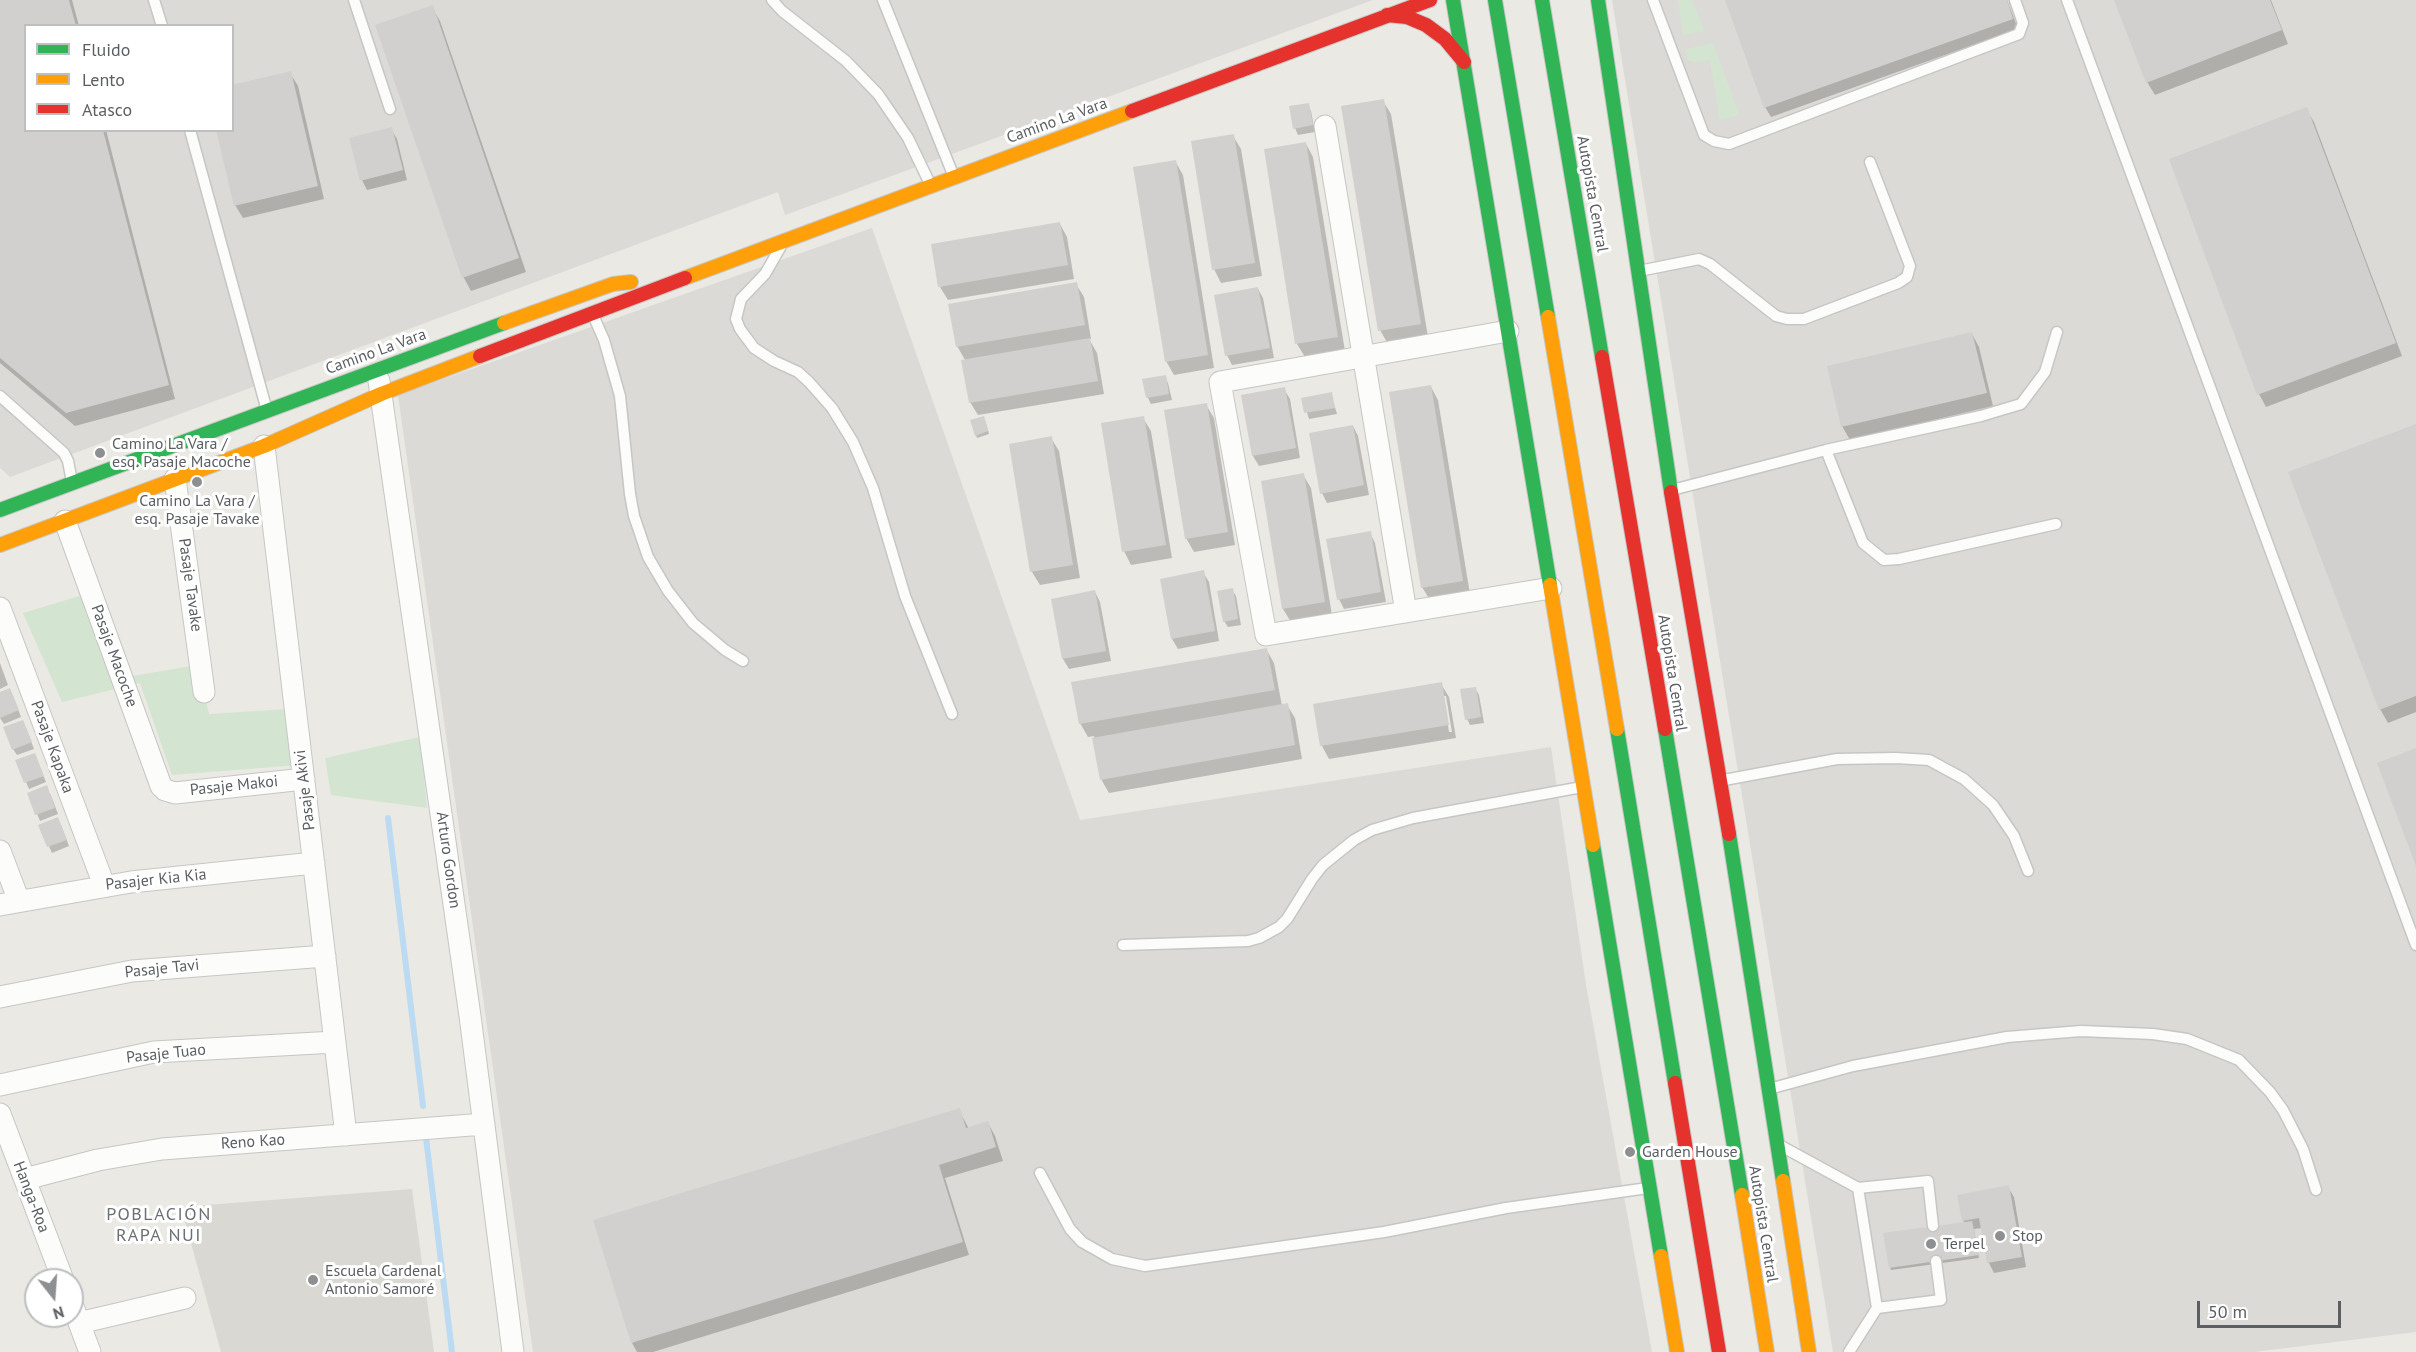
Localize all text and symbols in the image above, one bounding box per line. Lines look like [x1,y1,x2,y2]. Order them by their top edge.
legend [24,24,234,132]
text: Fluido [82,38,130,61]
text: Lento [82,68,125,91]
street label: Camino La Vara [1004,94,1110,148]
text: Atasco [82,98,132,121]
street label: Autopista Central [1572,134,1612,254]
street label: Camino La Vara [323,325,429,379]
place label: Camino La Vara / esq. Pasaje Macoche [112,434,251,472]
marker: Camino La Vara / esq. Pasaje Macoche [93,446,107,460]
marker: Camino La Vara / esq. Pasaje Tavake [190,475,204,489]
place label: Camino La Vara / esq. Pasaje Tavake [134,491,260,529]
street label: Pasaje Tavake [174,537,206,633]
street label: Pasaje Macoche [87,602,141,710]
street label: Autopista Central [1653,613,1691,733]
street label: Pasaje Kapaka [26,698,78,796]
street label: Pasaje Akivi [291,749,319,831]
street label: Pasaje Makoi [189,772,279,800]
street label: Arturo Gordon [432,810,464,910]
street label: Pasajer Kia Kia [105,865,207,895]
street label: Pasaje Tavi [124,956,200,982]
street label: Pasaje Tuao [125,1040,207,1068]
street label: Reno Kao [220,1130,286,1154]
place label: Garden House [1642,1142,1738,1162]
marker: Garden House [1623,1145,1637,1159]
street label: Hanga-Roa [9,1159,53,1235]
street label: Autopista Central [1744,1164,1782,1284]
district label: POBLACIÓN RAPA NUI [106,1204,212,1246]
place label: Stop [2012,1226,2043,1246]
marker: Stop [1993,1229,2007,1243]
place label: Terpel [1943,1234,1985,1254]
marker: Terpel [1924,1237,1938,1251]
place label: Escuela Cardenal Antonio Samoré [325,1261,441,1299]
north arrow [24,1268,84,1328]
marker: Escuela Cardenal Antonio Samoré [306,1273,320,1287]
scale bar [2200,1289,2344,1327]
text: 50 m [2208,1300,2247,1323]
text: N [51,1302,67,1324]

